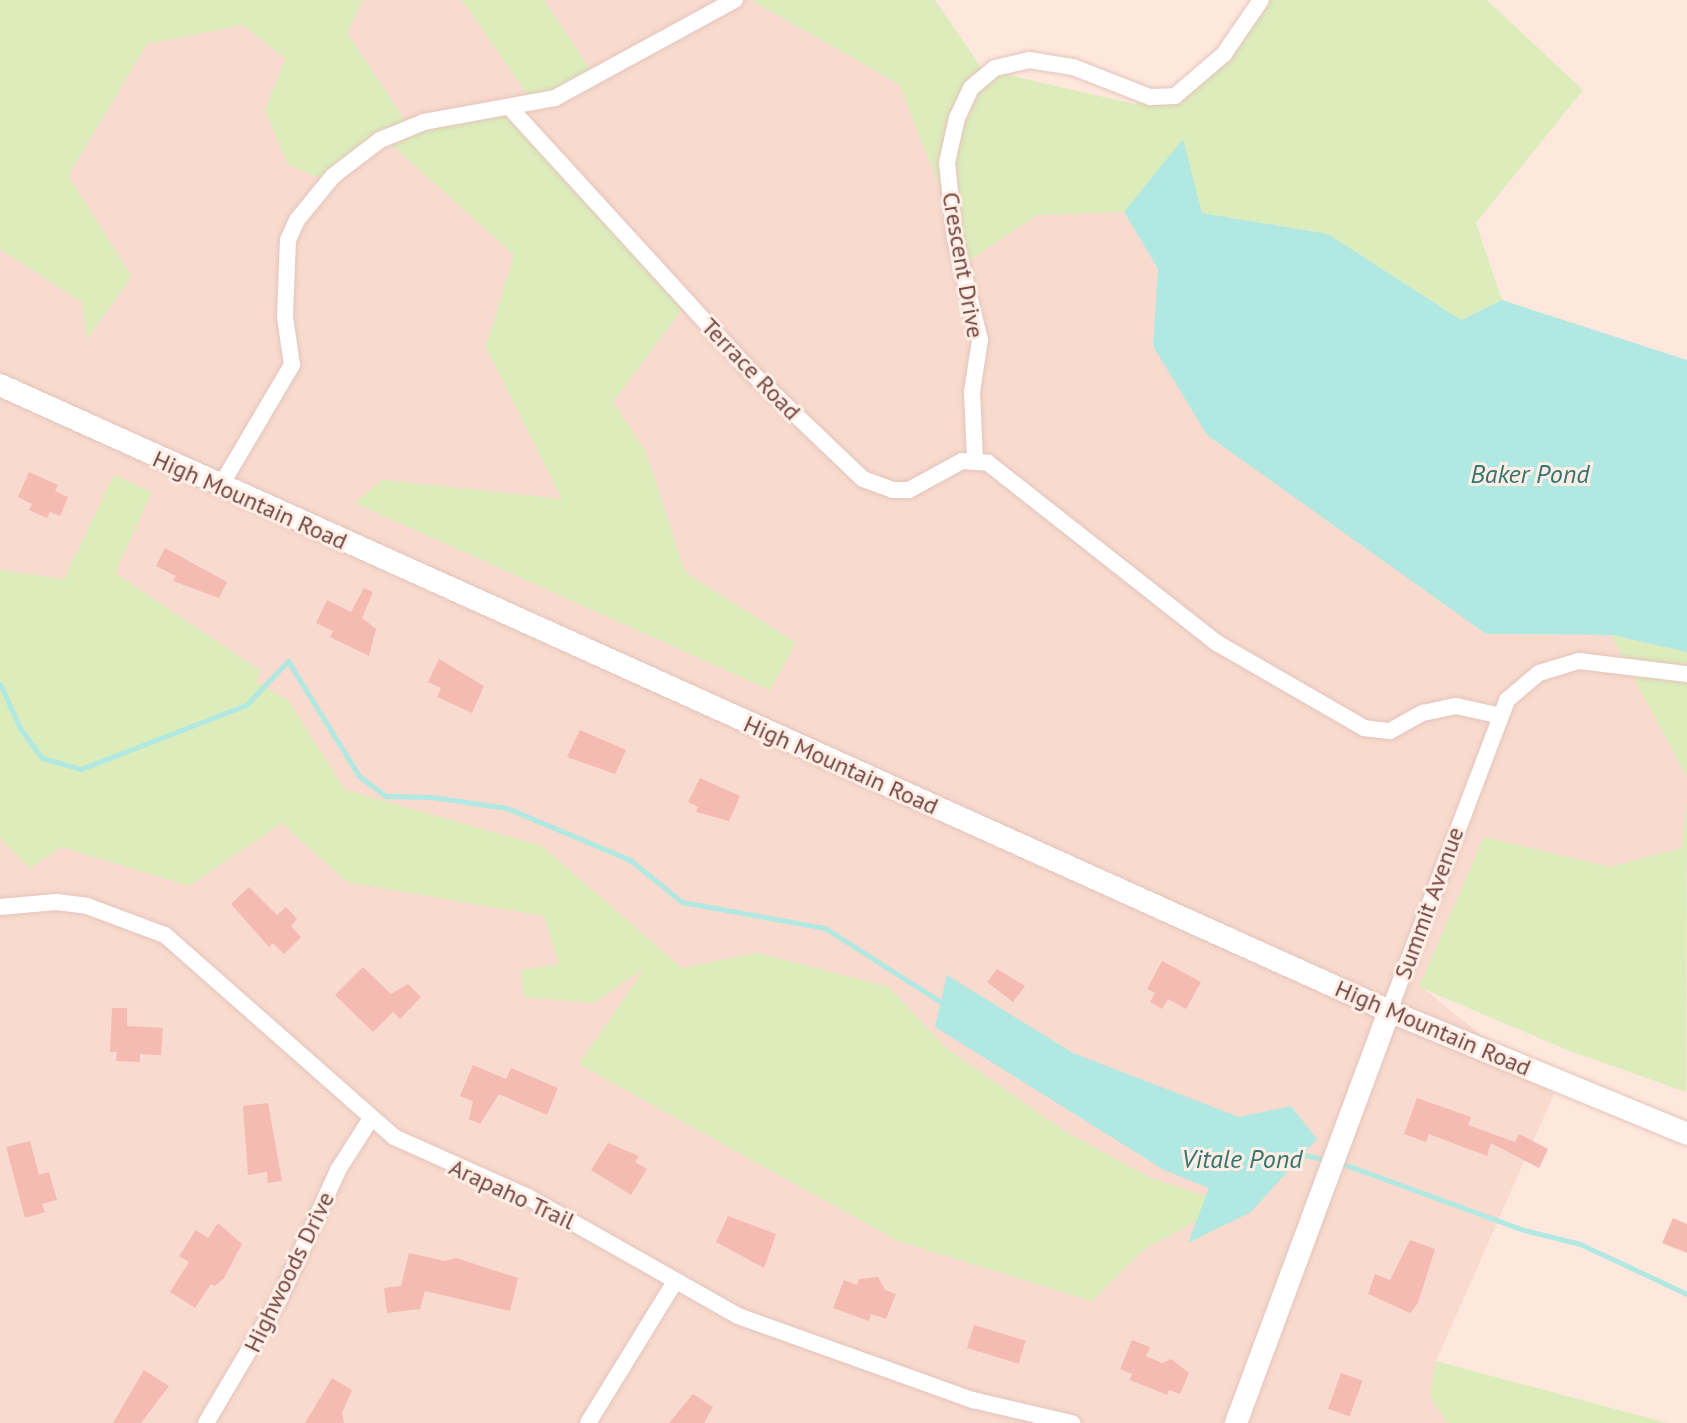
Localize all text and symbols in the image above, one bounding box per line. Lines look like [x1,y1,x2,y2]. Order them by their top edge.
street label: Crescent Drive [936,190,990,340]
street label: Terrace Road [695,312,807,426]
street label: High Mountain Road [148,444,352,556]
water label: Baker Pond [1470,458,1590,490]
street label: High Mountain Road [739,709,943,821]
street label: Summit Avenue [1388,823,1470,983]
street label: High Mountain Road [1331,974,1535,1082]
water label: Vitale Pond [1181,1143,1303,1175]
street label: Arapaho Trail [444,1152,580,1236]
street label: Highwoods Drive [238,1187,340,1357]

